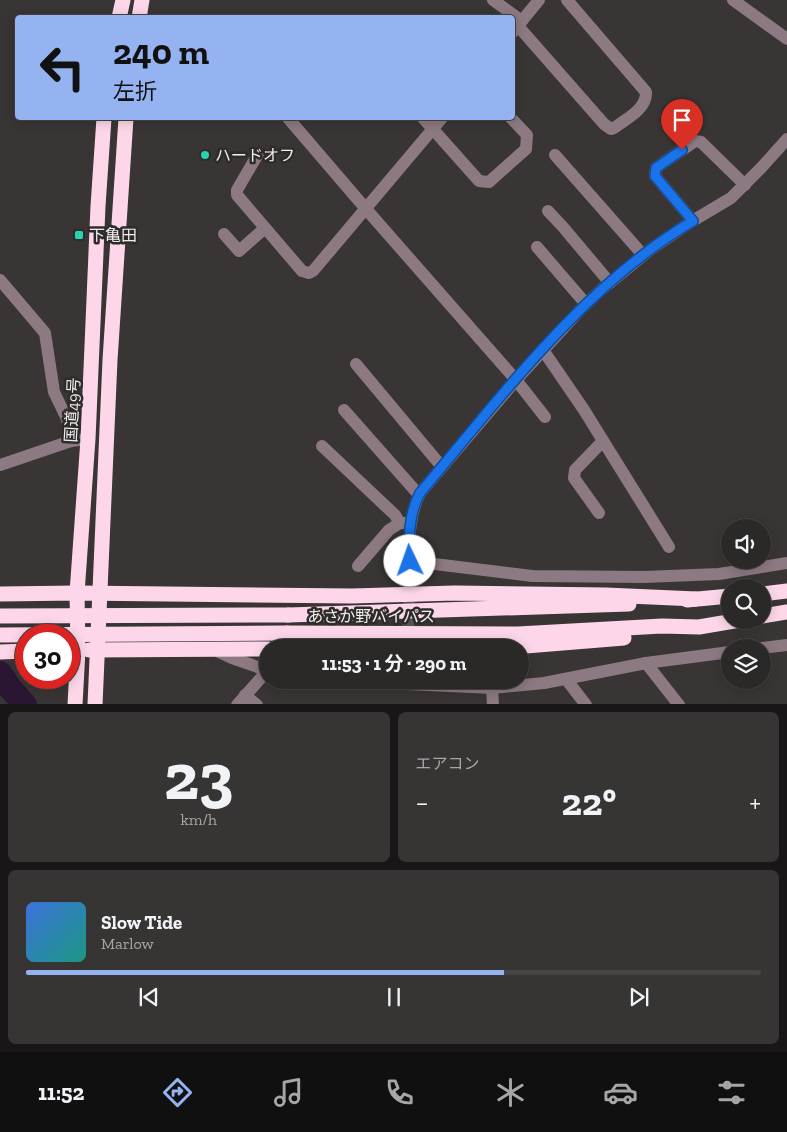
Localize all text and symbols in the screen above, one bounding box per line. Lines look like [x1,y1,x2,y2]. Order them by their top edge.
text: 240 m [113,31,209,73]
icon: left [30,35,95,100]
text: 左折 [113,78,157,105]
pin [661,99,703,150]
icon: arrive [668,106,696,134]
place label: ハードオフ [215,146,295,165]
marker: ハードオフ [199,149,211,161]
place label: 下亀田 [89,226,137,245]
marker: 下亀田 [73,229,85,241]
street label: 国道49号 [61,377,84,443]
map controls [721,519,771,689]
button: sound [721,519,771,569]
position arrow [383,534,435,586]
button: search [721,579,771,629]
street label: あさか野バイパス [307,607,435,626]
speed limit sign: 30 [15,624,80,689]
button: layers [721,639,771,689]
text: 11:53 · 1 分 · 290 m [322,652,466,675]
text: 23 [164,738,234,816]
text: エアコン [416,754,480,773]
text: 22° [562,779,616,825]
text: − [416,786,429,819]
text: + [749,786,761,819]
text: km/h [180,810,217,829]
text: Slow Tide [101,911,182,934]
text: Marlow [101,934,154,953]
icon: previous [135,983,163,1011]
icon: pause [380,983,408,1011]
icon: next [625,983,653,1011]
icon: directions [160,1075,195,1110]
icon: music [271,1075,306,1110]
icon: phone [382,1075,417,1110]
icon: climate [493,1075,528,1110]
icon: car [603,1075,638,1110]
icon: filters [714,1075,749,1110]
text: 11:52 [38,1079,84,1106]

